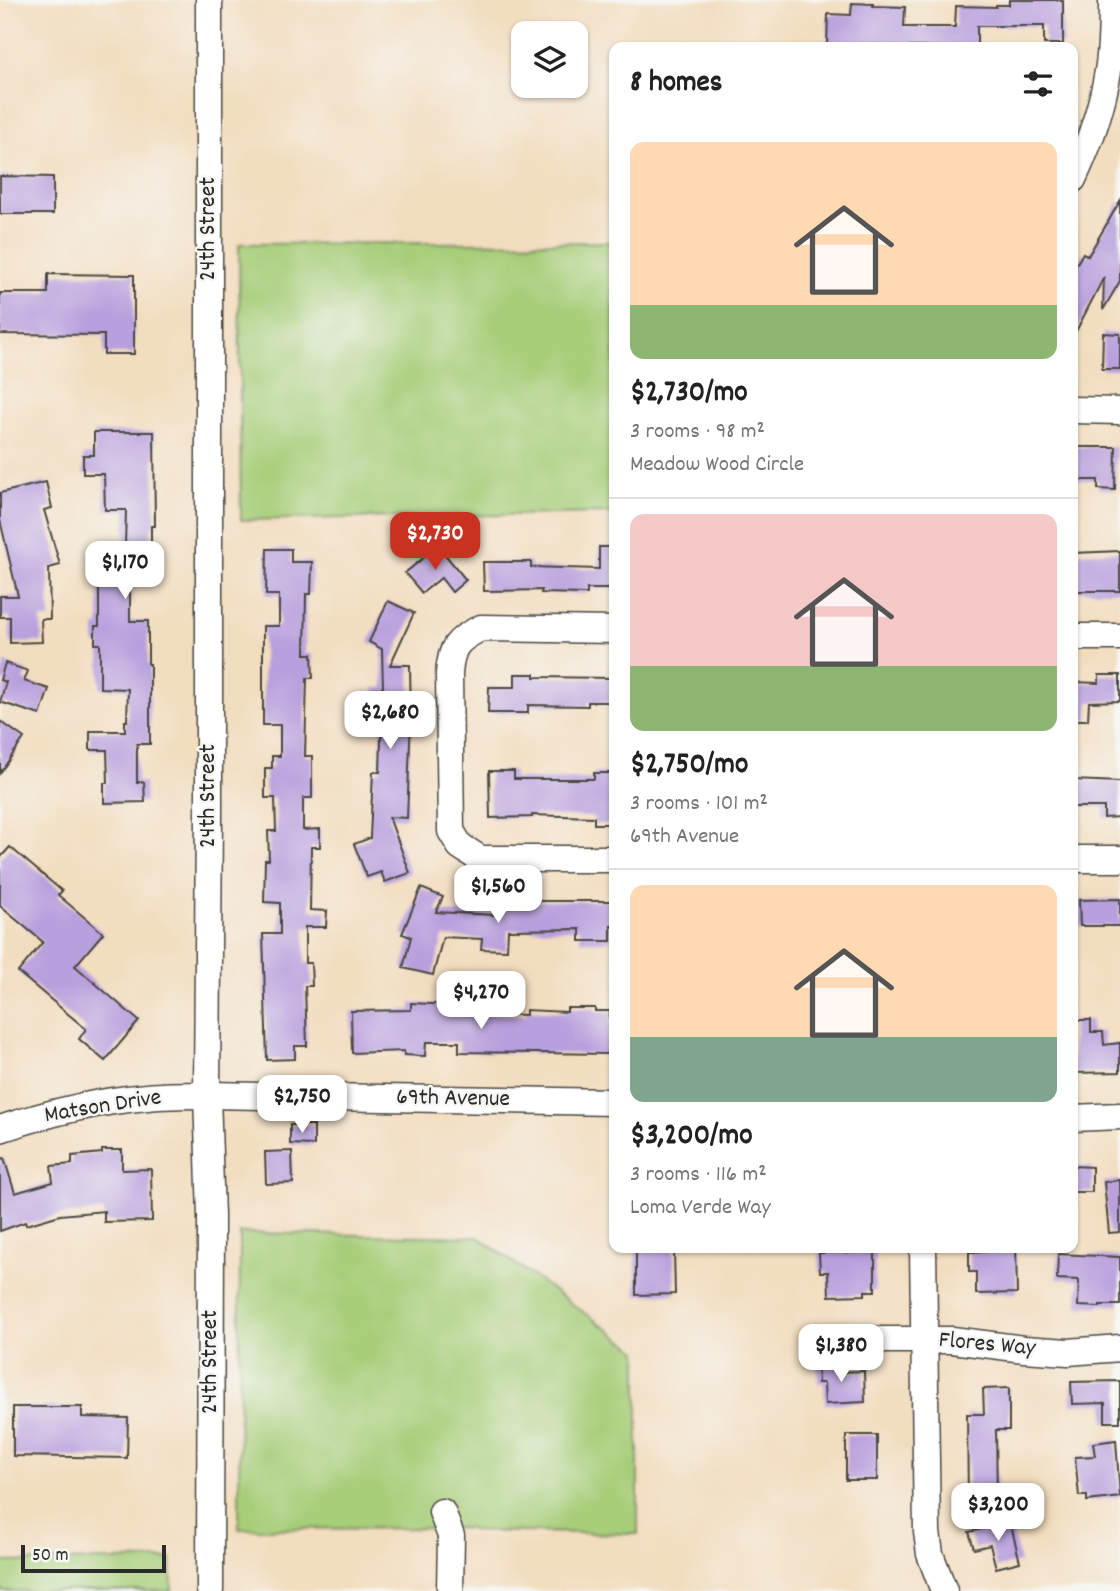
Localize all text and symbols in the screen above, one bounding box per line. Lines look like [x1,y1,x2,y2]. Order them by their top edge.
map controls [511,21,588,98]
button: layers [511,21,588,98]
text: 8 homes [630,63,722,106]
icon: filters [1019,65,1057,103]
street label: 24th Street [192,177,226,281]
icon: home [781,187,907,313]
text: $2,730/mo [630,373,748,416]
text: 3 rooms · 98 m² [630,416,765,449]
text: Meadow Wood Circle [630,449,804,482]
pin: $2,730 [378,512,492,572]
text: $2,730 [406,518,464,551]
pin: $1,170 [68,542,182,601]
text: $1,170 [101,547,149,580]
icon: home [781,559,907,685]
pin: $2,680 [333,692,447,751]
text: $2,680 [360,697,420,730]
street label: 24th Street [192,744,226,848]
text: $2,750/mo [630,745,748,788]
text: 3 rooms · 101 m² [630,788,768,821]
text: 69th Avenue [630,821,739,854]
pin: $1,560 [441,866,555,925]
text: $1,560 [470,871,526,904]
icon: home [781,930,907,1056]
pin: $4,270 [424,972,538,1031]
text: $4,270 [453,977,509,1010]
pin: $2,750 [245,1076,359,1135]
street label: Matson Drive [42,1081,164,1133]
text: $2,750 [273,1081,331,1114]
street label: 69th Avenue [396,1081,510,1117]
text: $3,200/mo [630,1116,753,1159]
text: 3 rooms · 116 m² [630,1159,767,1192]
text: Loma Verde Way [630,1192,771,1225]
street label: 24th Street [194,1310,228,1414]
pin: $1,380 [784,1324,898,1384]
street label: Flores Way [937,1324,1038,1366]
text: $1,380 [814,1330,868,1363]
pin: $3,200 [941,1484,1055,1543]
text: $3,200 [967,1489,1029,1522]
scale bar [21,1542,166,1574]
text: 50 m [32,1543,69,1570]

